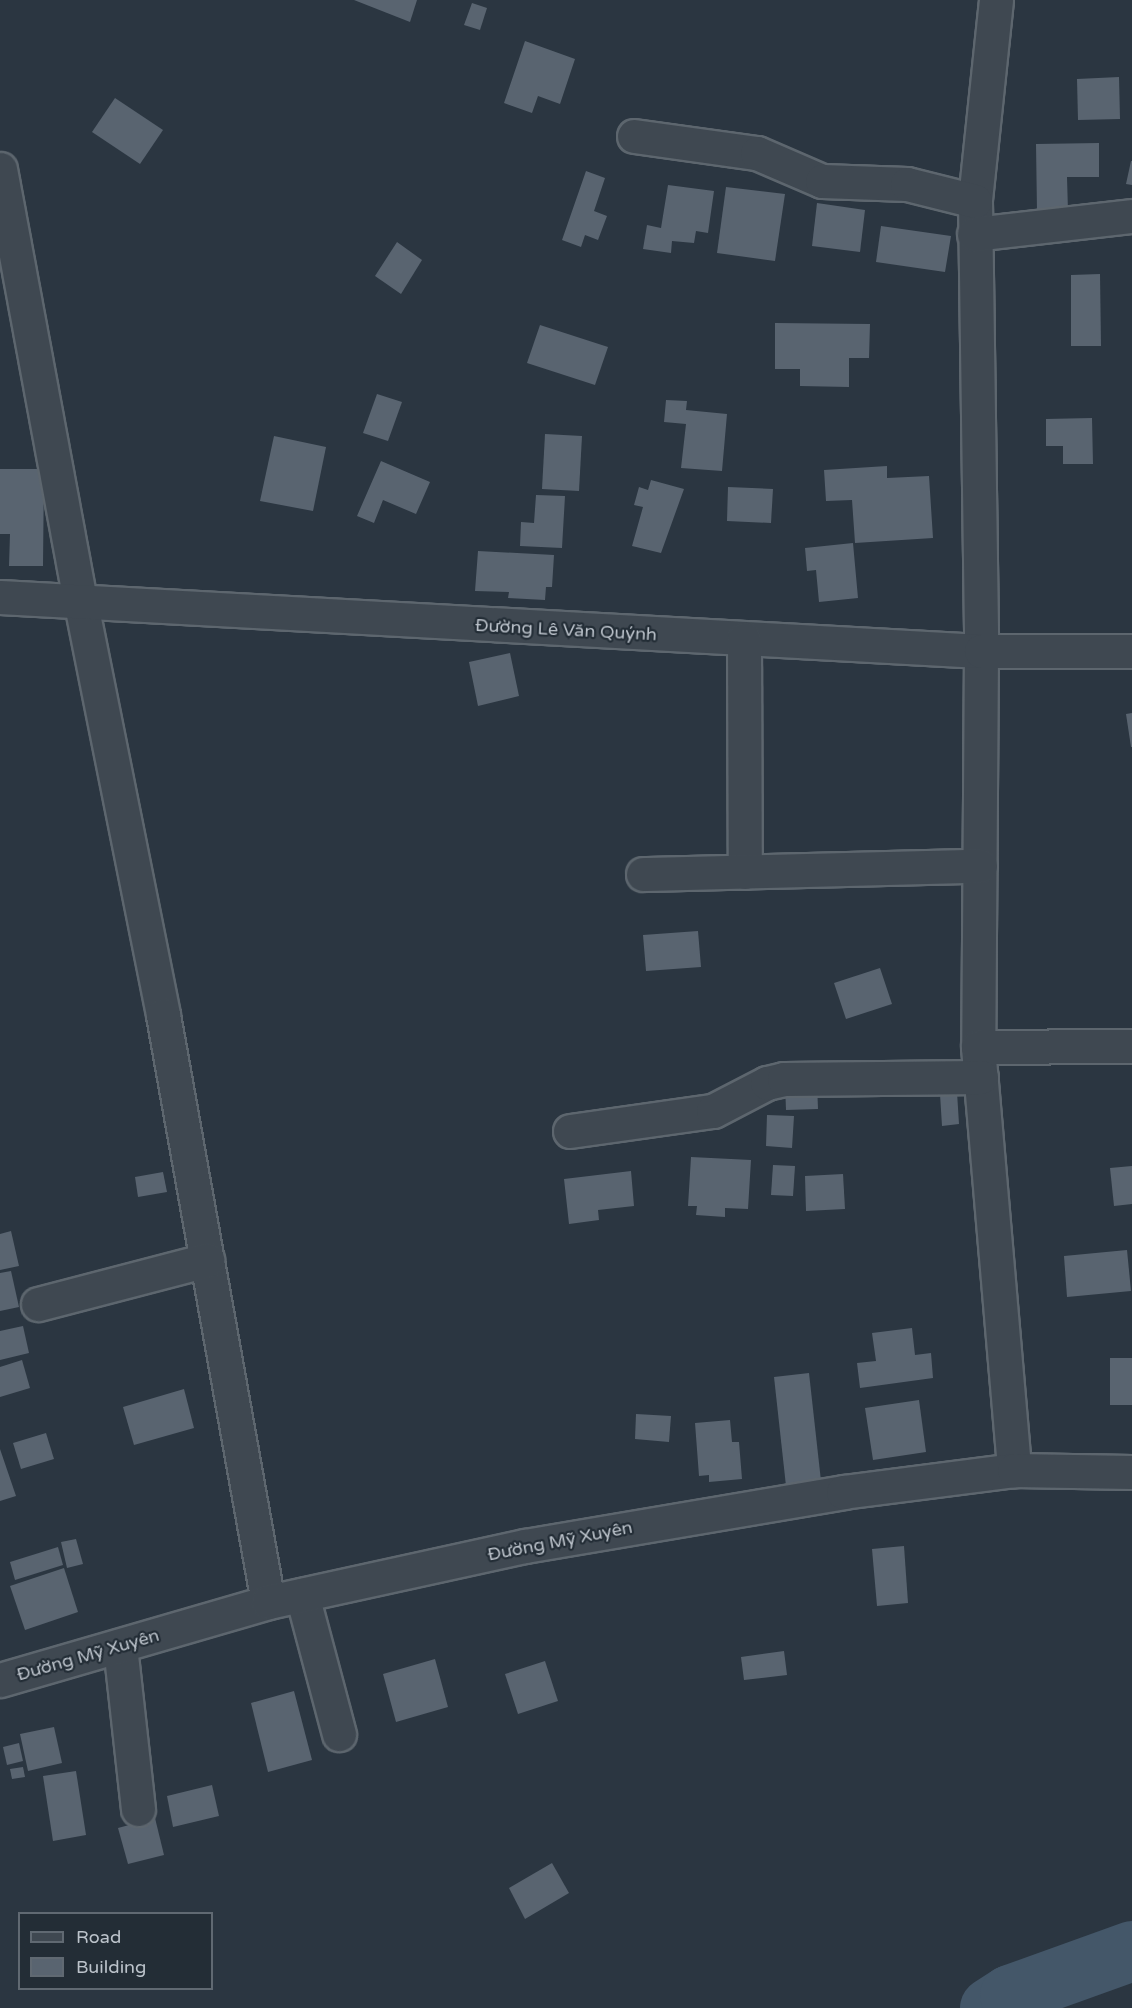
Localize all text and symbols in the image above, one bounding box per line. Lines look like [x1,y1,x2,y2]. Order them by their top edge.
street label: Đường Lê Văn Quýnh [475,614,657,646]
street label: Đường Mỹ Xuyên [486,1516,634,1566]
street label: Đường Mỹ Xuyên [14,1624,162,1686]
legend [18,1912,213,1990]
text: Road [76,1926,121,1948]
text: Building [76,1956,146,1978]

